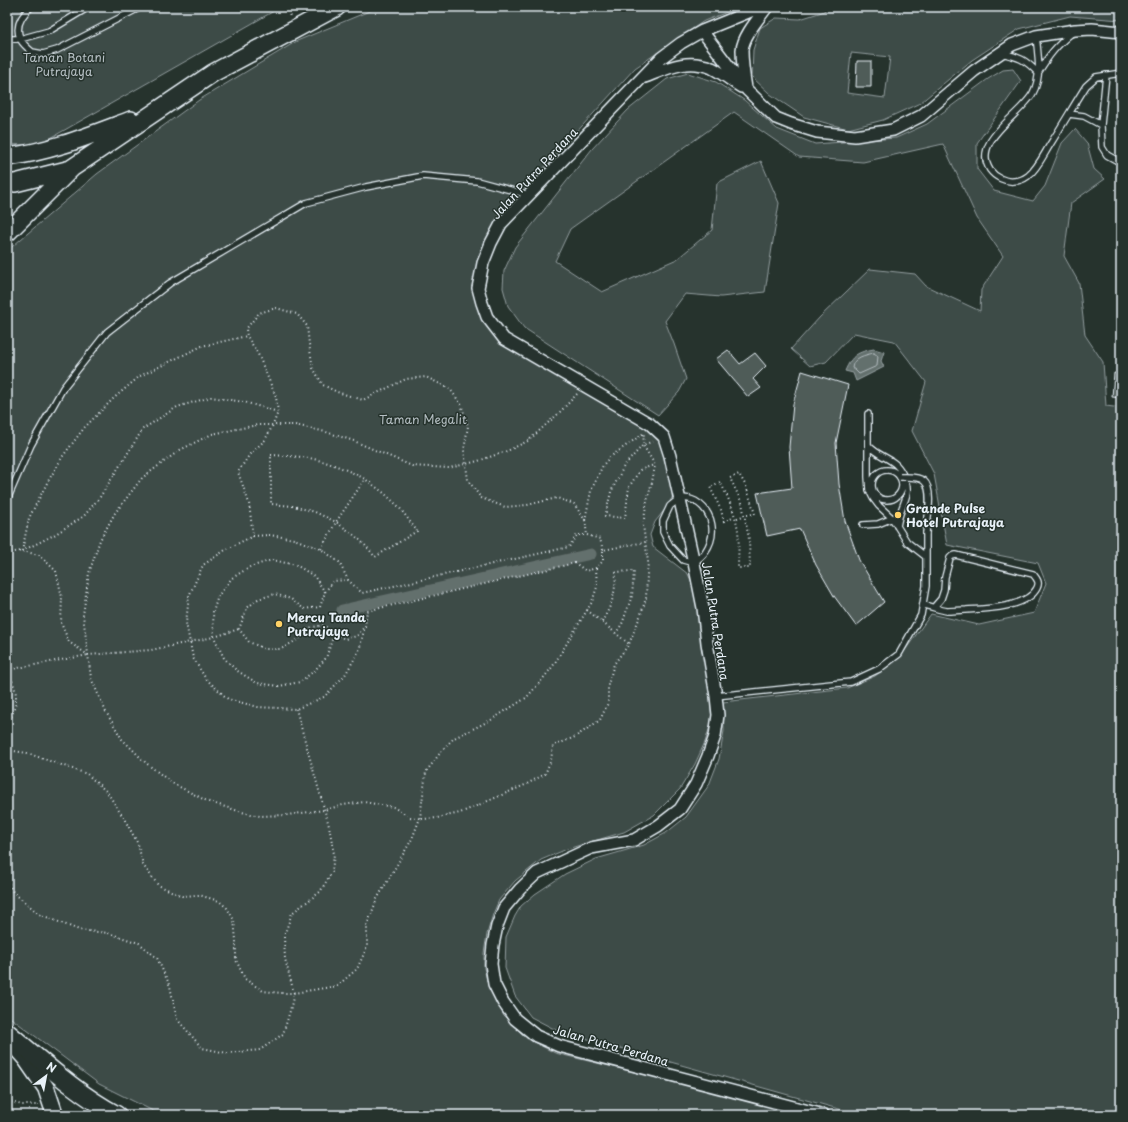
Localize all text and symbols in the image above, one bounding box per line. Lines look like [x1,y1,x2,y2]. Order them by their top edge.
park label: Taman Botani Putrajaya [23,48,105,80]
street label: Jalan Putra Perdana [487,123,582,223]
park label: Taman Megalit [379,410,467,428]
place label: Grande Pulse Hotel Putrajaya [906,499,1005,531]
marker: Grande Pulse Hotel Putrajaya [893,510,903,520]
street label: Jalan Putra Perdana [698,561,734,682]
place label: Mercu Tanda Putrajaya [287,608,367,640]
marker: Mercu Tanda Putrajaya [274,619,284,629]
street label: Jalan Putra Perdana [551,1020,672,1070]
north arrow [26,1056,66,1096]
text: N [43,1058,60,1077]

